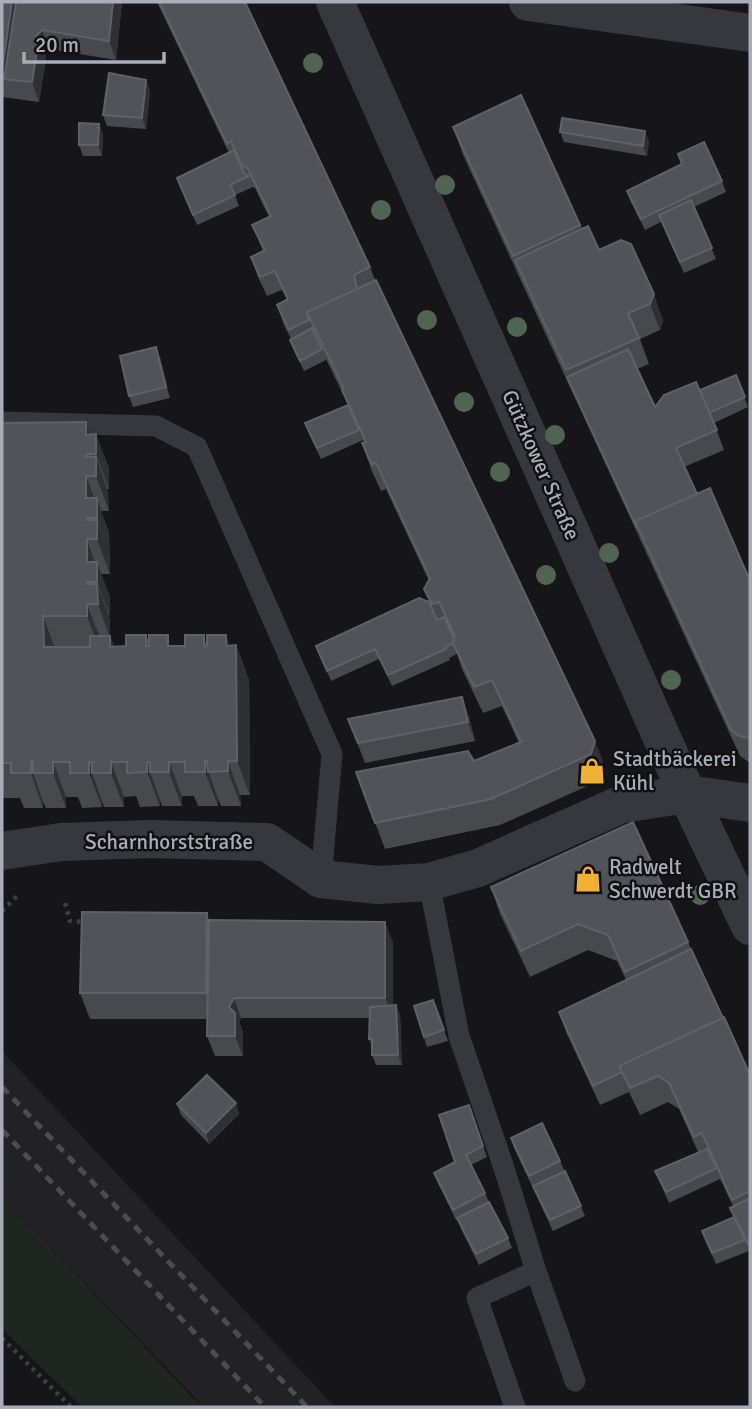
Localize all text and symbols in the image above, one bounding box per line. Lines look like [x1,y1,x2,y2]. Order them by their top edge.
scale bar [24,21,164,65]
text: 20 m [35,32,79,58]
street label: Gützkower Straße [496,386,586,544]
place label: Stadtbäckerei Kühl [613,746,737,796]
shop icon: Stadtbäckerei Kühl [577,756,607,786]
street label: Scharnhorststraße [85,829,253,855]
place label: Radwelt Schwerdt GBR [609,854,737,904]
shop icon: Radwelt Schwerdt GBR [573,864,603,894]

